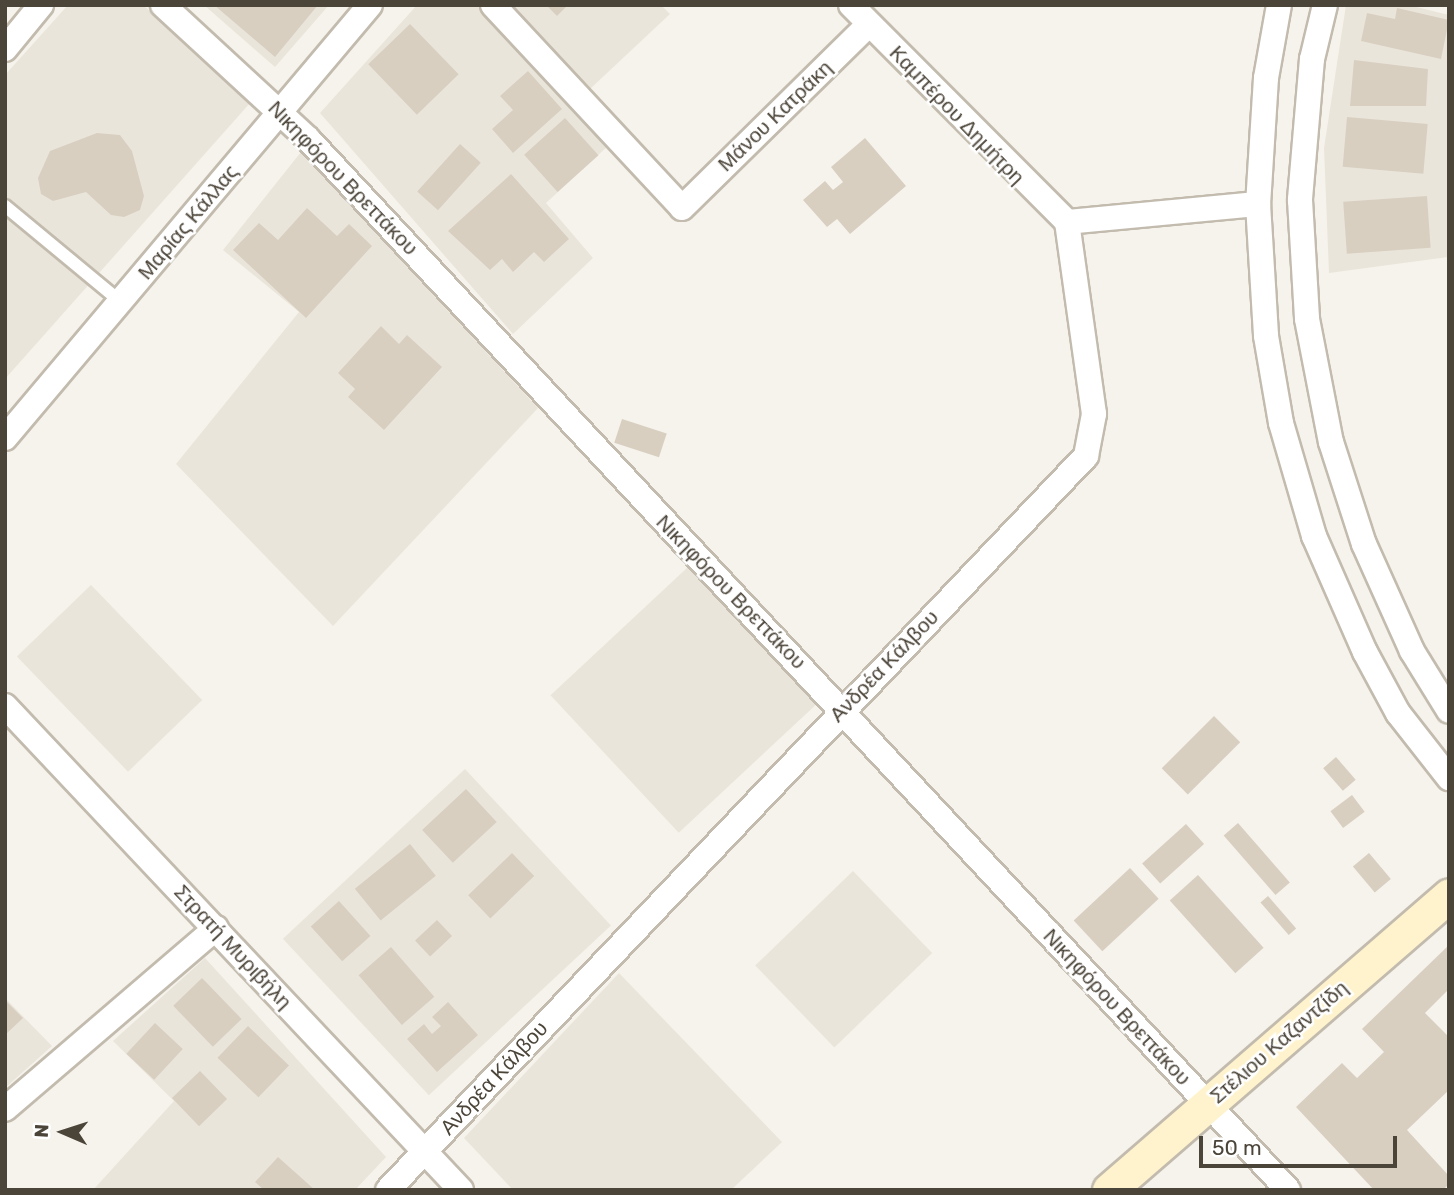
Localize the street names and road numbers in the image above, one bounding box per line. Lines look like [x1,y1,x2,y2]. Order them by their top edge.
street label: Καμπέρου Δημήτρη [884,40,1030,190]
street label: Μάνου Κατράκη [713,55,837,177]
street label: Νικηφόρου Βρεττάκου [263,96,423,260]
street label: Μαρίας Κάλλας [133,159,243,285]
street label: Νικηφόρου Βρεττάκου [651,510,811,674]
street label: Ανδρέα Κάλβου [824,605,944,727]
street label: Στρατή Μυριβήλη [169,880,297,1014]
street label: Νικηφόρου Βρεττάκου [1038,924,1196,1090]
street label: Στέλιου Καζαντζίδη [1205,975,1353,1109]
street label: Ανδρέα Κάλβου [435,1016,553,1140]

